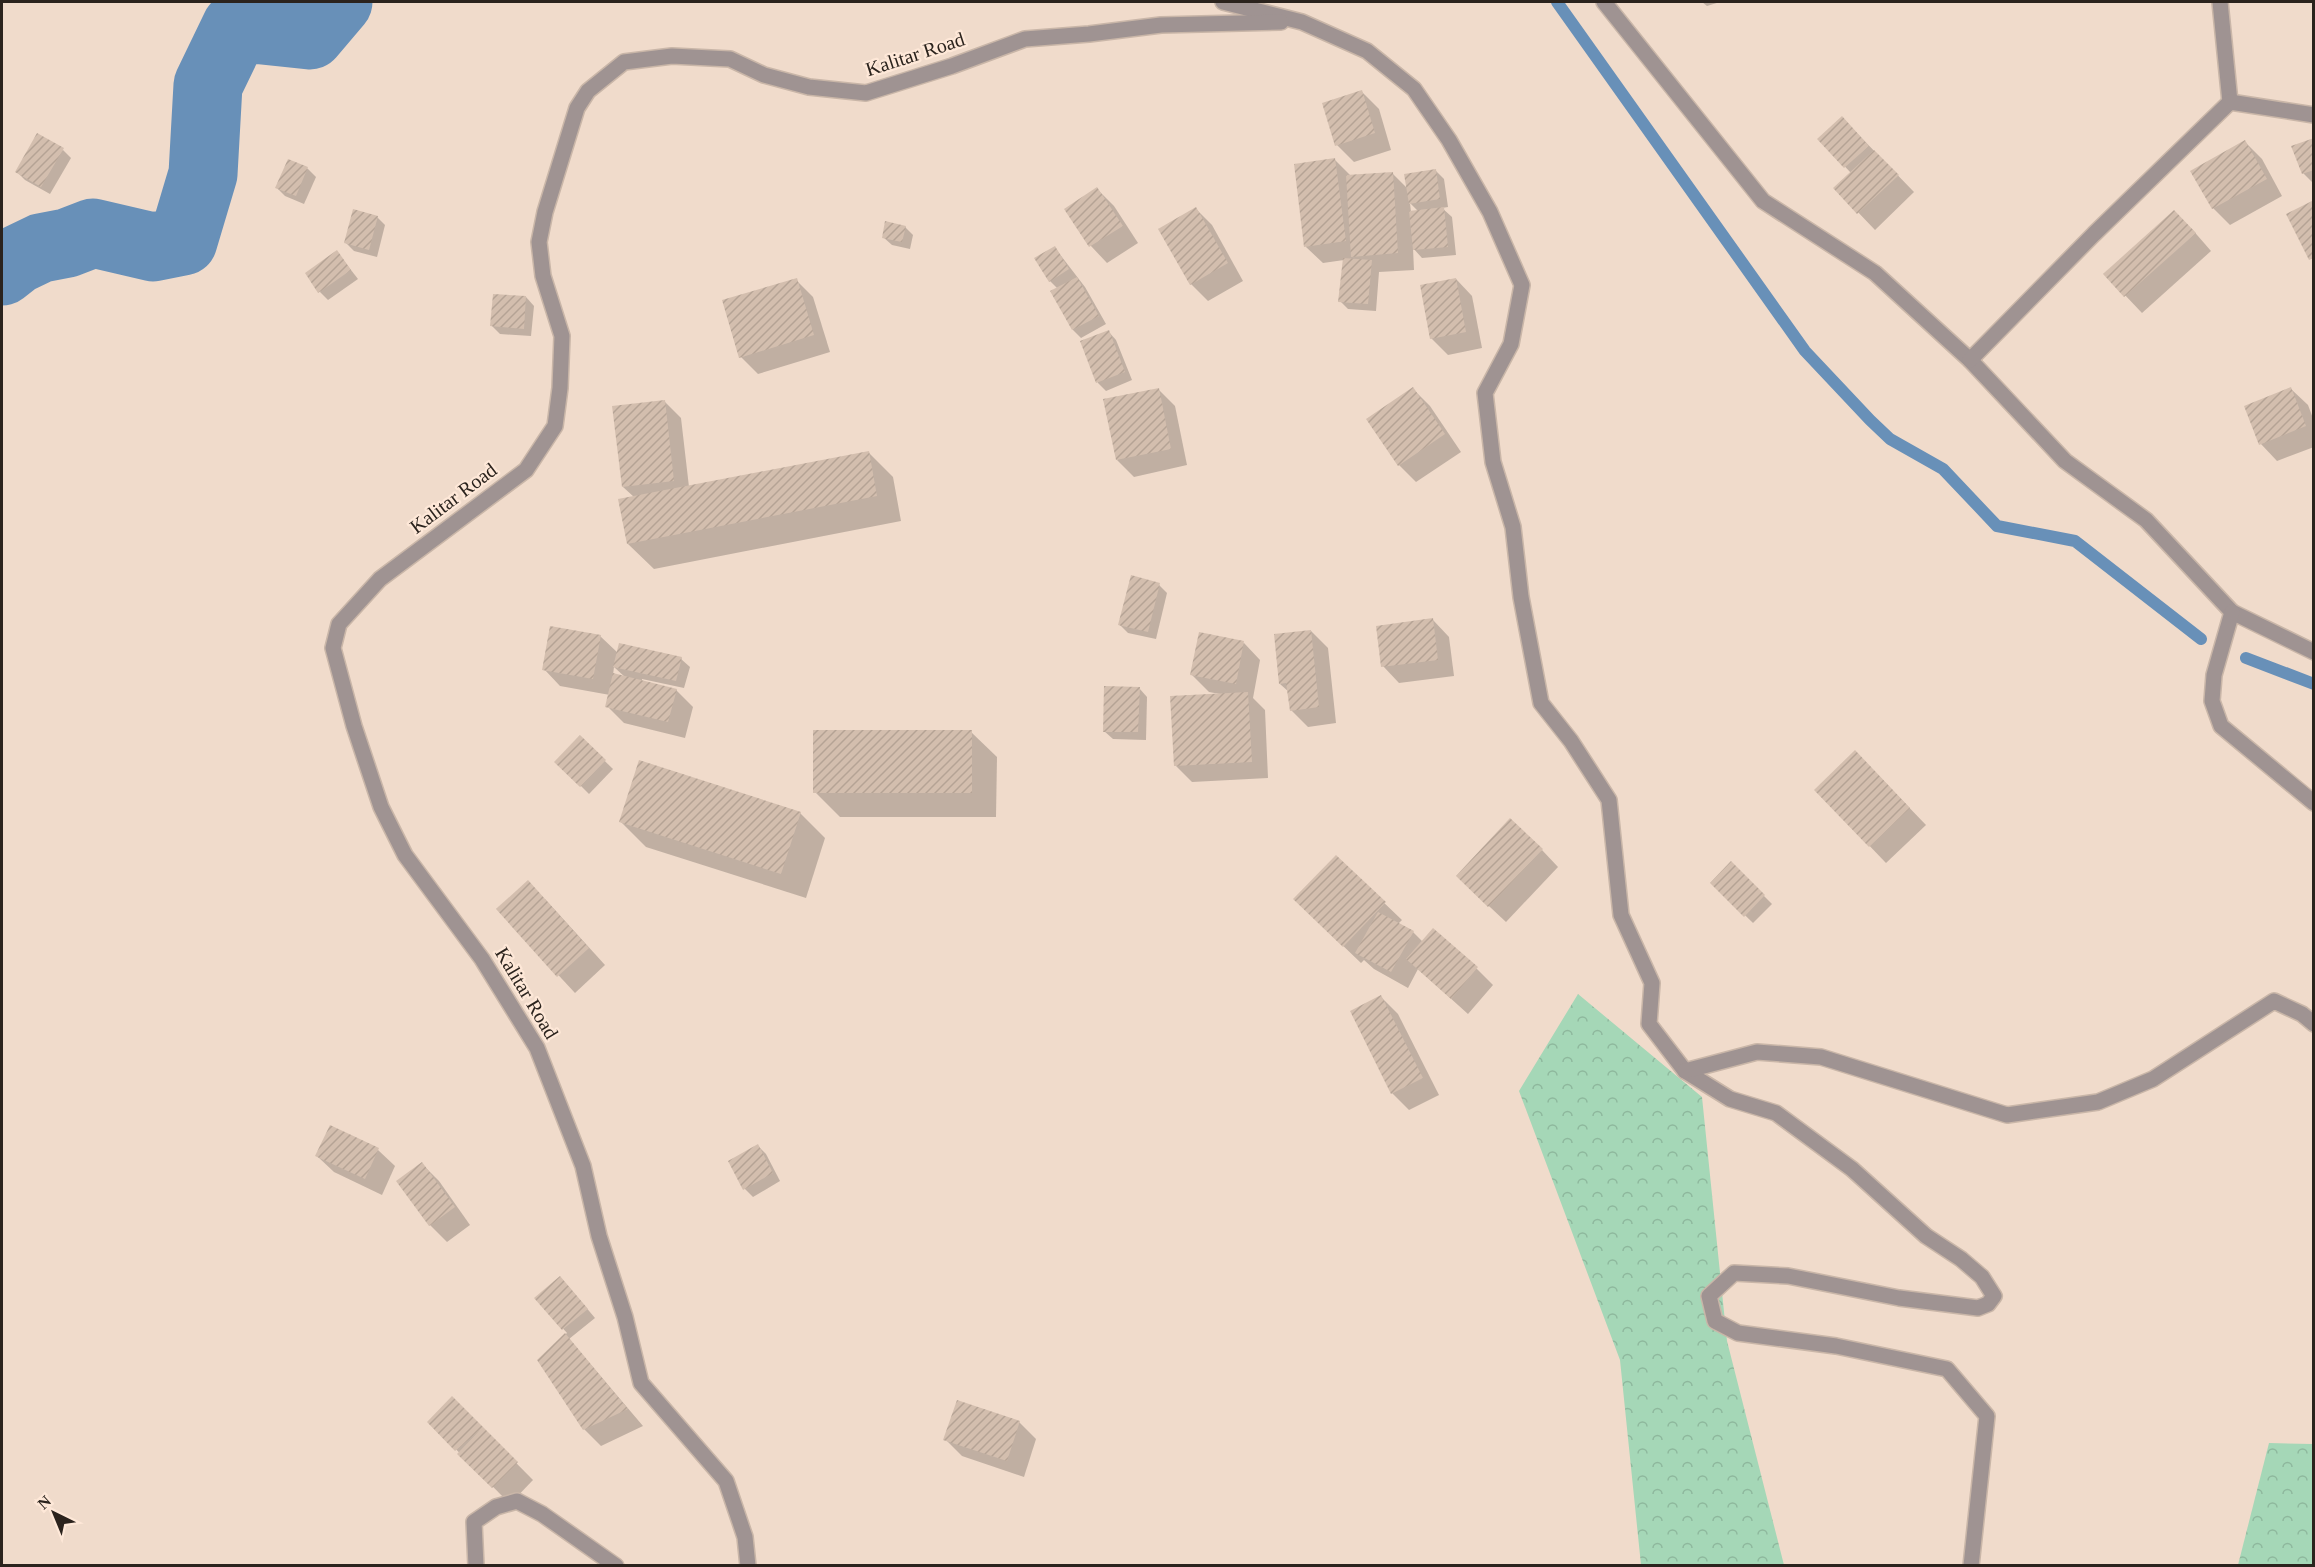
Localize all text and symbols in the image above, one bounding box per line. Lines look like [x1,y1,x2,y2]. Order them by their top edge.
street label: Kalitar Road [863,28,967,80]
street label: Kalitar Road [405,458,501,538]
street label: Kalitar Road [491,943,563,1043]
north arrow [24,1483,84,1543]
text: N [34,1492,54,1513]

